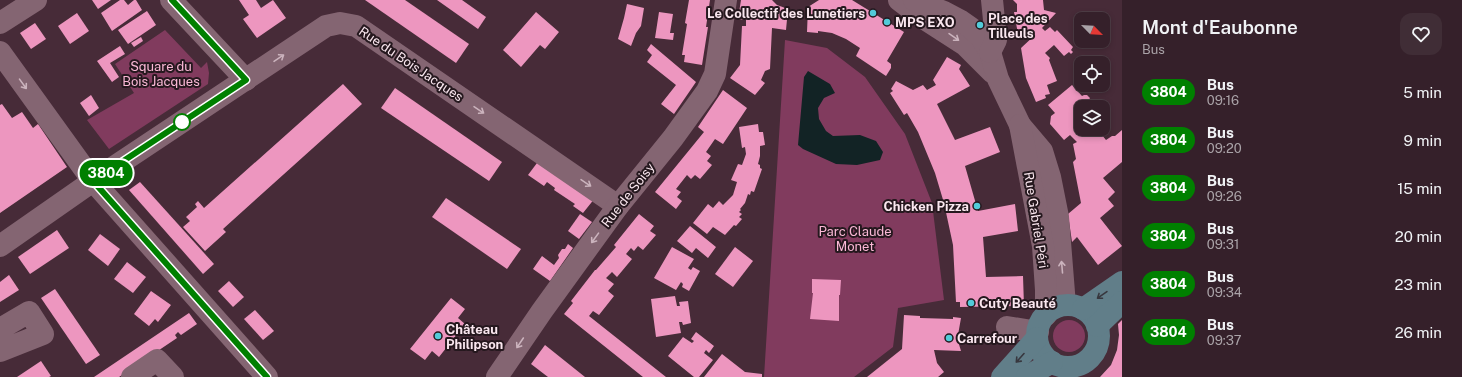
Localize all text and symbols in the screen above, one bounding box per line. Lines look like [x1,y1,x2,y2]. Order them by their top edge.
place label: Le Collectif des Lunetiers [707,6,865,21]
marker: Le Collectif des Lunetiers [868,8,878,18]
place label: Place des Tilleuls [988,11,1048,41]
north arrow [1074,12,1110,48]
map controls [1074,12,1110,136]
button: heart [1400,13,1442,55]
place label: MPS EXO [895,15,955,30]
text: Mont d'Eaubonne [1142,16,1298,38]
marker: MPS EXO [882,17,892,27]
marker: Place des Tilleuls [975,20,985,30]
street label: Rue du Bois Jacques [356,24,466,104]
one-way arrow [948,33,959,41]
text: Bus [1142,42,1165,57]
one-way arrow [273,54,284,62]
button: locate [1074,56,1110,92]
park label: Square du Bois Jacques [122,59,200,89]
text: Bus [1207,76,1234,93]
one-way arrow [19,78,27,89]
text: 3804 [1150,84,1187,100]
text: 5 min [1403,84,1442,101]
text: 09:16 [1207,93,1239,108]
button: layers [1074,100,1110,136]
one-way arrow [473,106,484,114]
unlabelled marker [173,113,191,131]
text: Bus [1207,124,1234,141]
text: 3804 [1150,132,1187,148]
text: 9 min [1404,132,1442,149]
text: 09:20 [1207,141,1242,156]
line badge: 3804 [78,160,134,186]
street label: Rue de Soisy [598,160,658,230]
text: 3804 [88,165,124,181]
street label: Rue Gabriel Péri [1021,171,1051,269]
text: Bus [1207,172,1234,189]
one-way arrow [581,179,592,187]
text: 3804 [1150,180,1187,196]
text: 15 min [1397,180,1442,197]
text: 09:26 [1207,189,1242,204]
place label: Chicken Pizza [884,199,969,214]
marker: Chicken Pizza [972,201,982,211]
text: Bus [1207,220,1234,237]
park label: Parc Claude Monet [818,224,892,254]
text: 3804 [1150,228,1187,244]
text: 20 min [1395,228,1442,245]
one-way arrow [591,232,599,243]
text: 09:31 [1207,237,1239,252]
one-way arrow [1058,261,1065,274]
text: Bus [1207,268,1234,285]
text: 3804 [1150,276,1187,292]
text: 23 min [1395,276,1442,293]
text: 09:34 [1207,285,1242,300]
one-way arrow [1097,291,1108,299]
place label: Cuty Beauté [979,296,1056,311]
marker: Cuty Beauté [966,298,976,308]
text: Bus [1207,316,1234,333]
place label: Château Philipson [446,322,503,352]
text: 3804 [1150,324,1187,340]
text: 26 min [1395,324,1442,341]
marker: Château Philipson [433,331,443,341]
place label: Carrefour [957,331,1018,346]
marker: Carrefour [944,333,954,343]
text: 09:37 [1207,333,1241,348]
one-way arrow [516,338,524,349]
one-way arrow [1015,353,1025,363]

